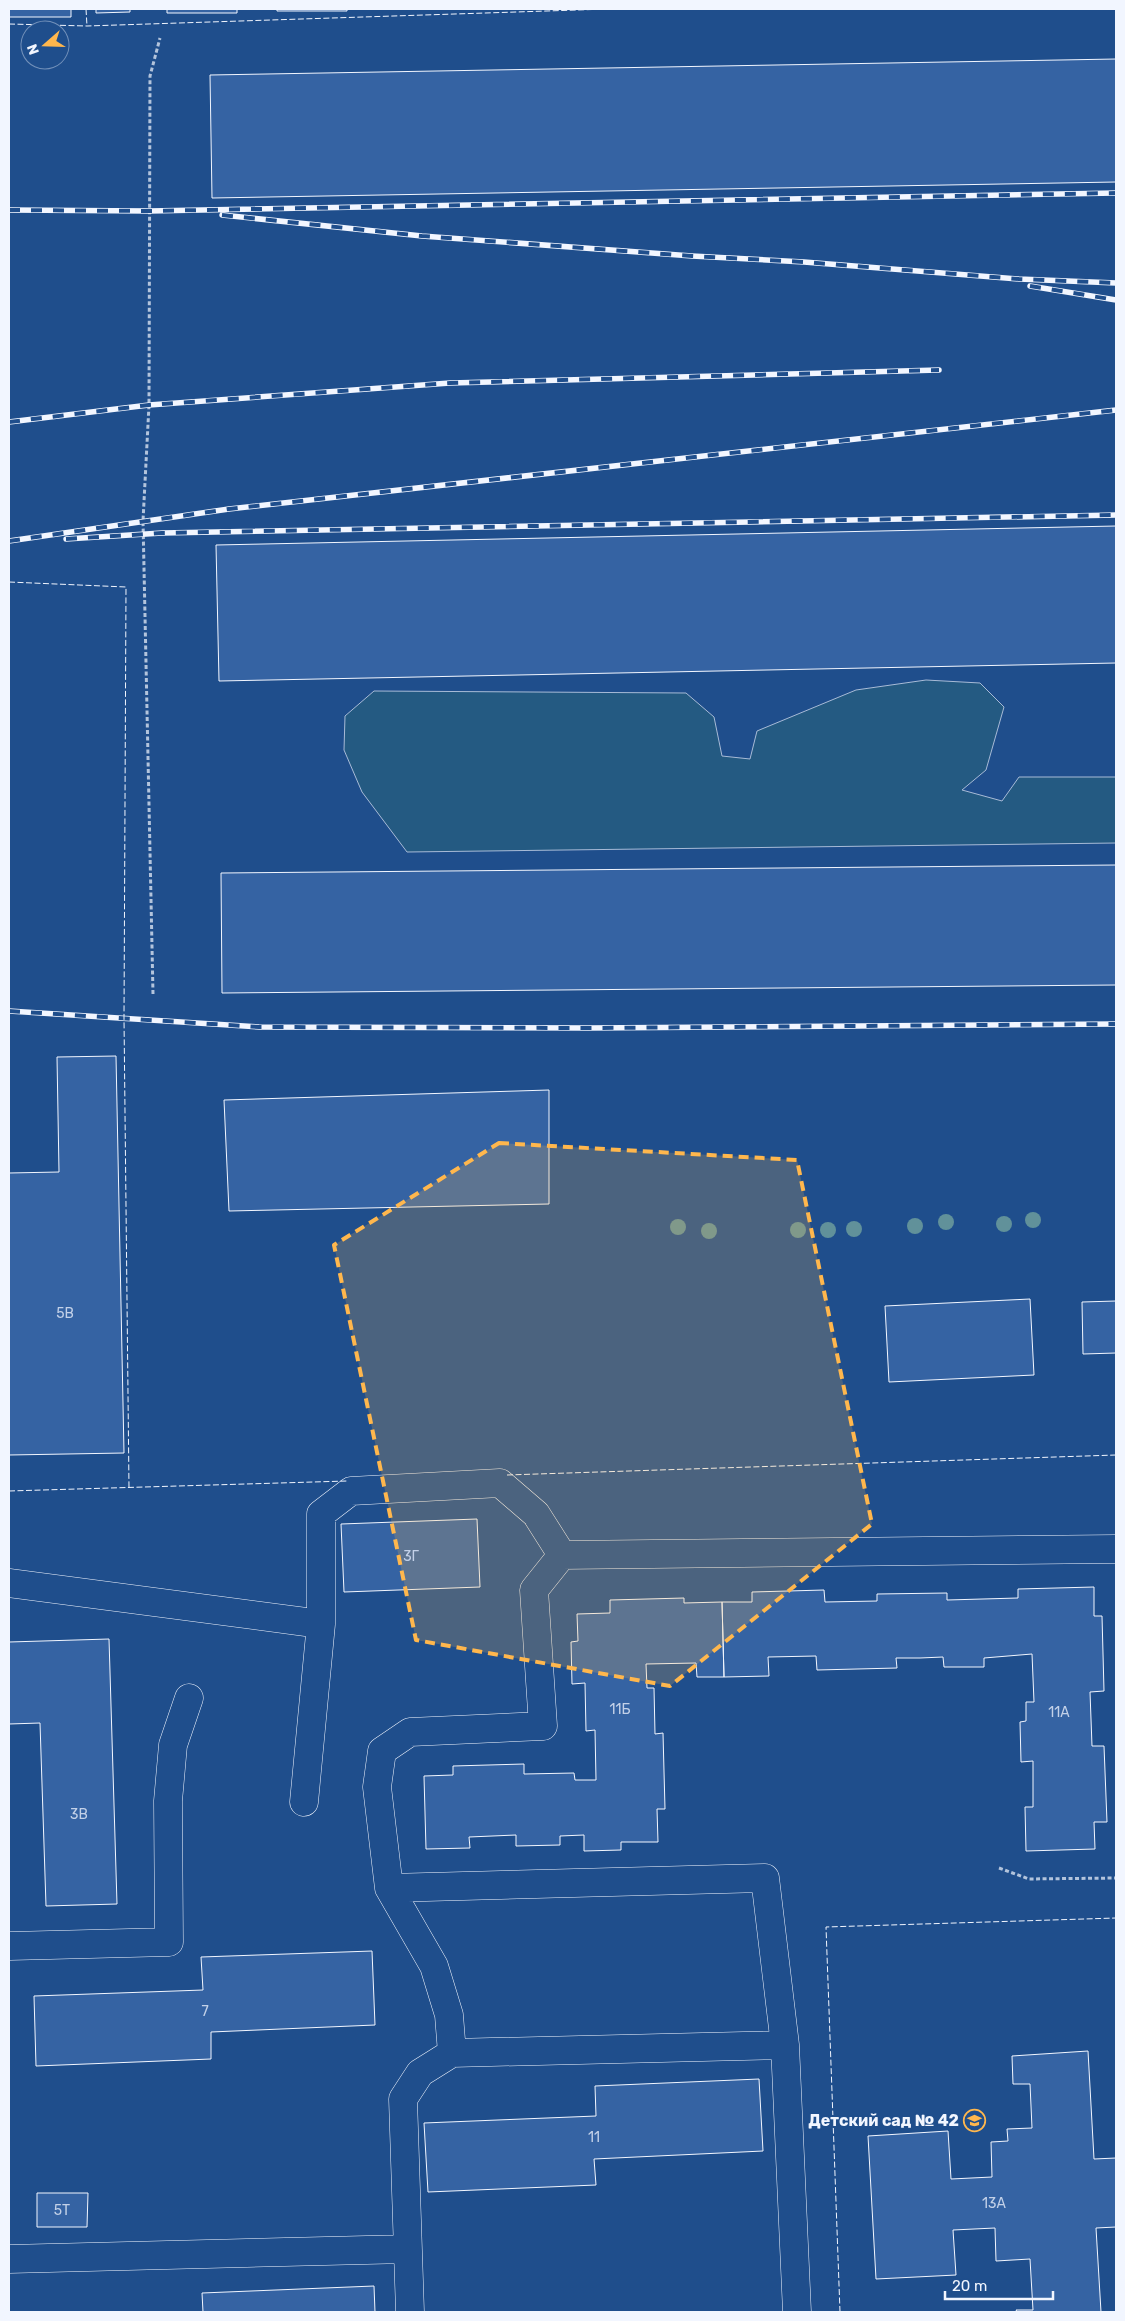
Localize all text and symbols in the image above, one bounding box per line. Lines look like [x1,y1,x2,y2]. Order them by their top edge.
north arrow [20,20,70,70]
text: N [24,42,43,57]
house number: 5В [56,1305,74,1322]
house number: 3Г [403,1548,420,1565]
house number: 11Б [610,1701,631,1718]
house number: 11А [1048,1704,1070,1721]
house number: 3В [70,1806,88,1823]
house number: 7 [201,2003,209,2020]
school or university icon: Детский сад № 42 [963,2108,987,2132]
place label: Детский сад № 42 [808,2111,959,2130]
house number: 11 [588,2129,600,2146]
house number: 13А [982,2195,1007,2212]
house number: 5Т [54,2202,70,2219]
scale bar [945,2268,1052,2300]
text: 20 m [952,2277,987,2295]

